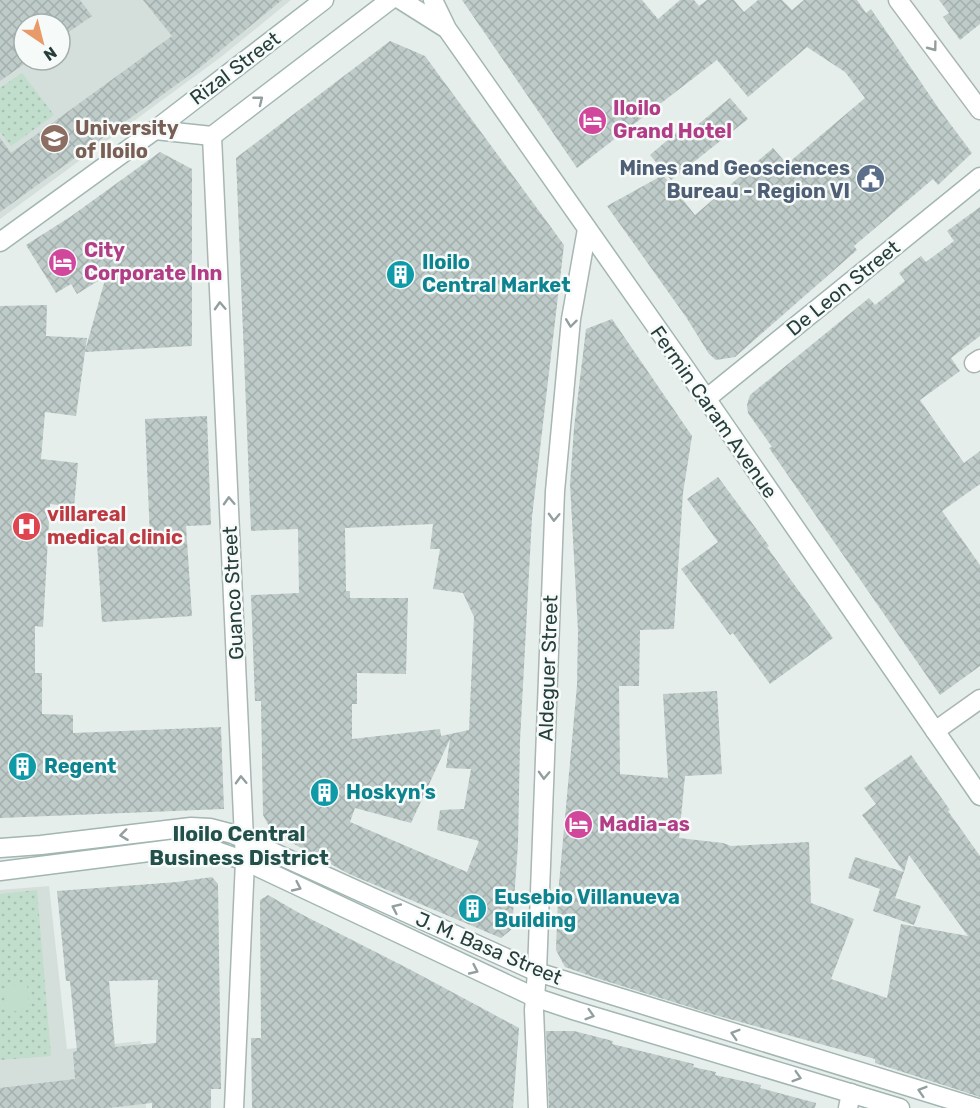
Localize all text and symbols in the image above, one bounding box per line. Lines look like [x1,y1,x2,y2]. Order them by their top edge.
north arrow [12,12,72,72]
street label: Rizal Street [185,26,285,110]
one-way arrow [925,40,936,51]
text: N [40,43,60,65]
place label: Iloilo Grand Hotel [613,96,732,143]
one-way arrow [252,97,263,108]
hotel icon: Iloilo Grand Hotel [576,104,608,136]
place label: University of Iloilo [75,116,179,163]
school or university icon: University of Iloilo [38,123,70,155]
place label: Mines and Geosciences Bureau - Region VI [620,156,850,203]
public building icon: Mines and Geosciences Bureau - Region VI [855,163,887,195]
street label: De Leon Street [782,235,904,341]
place label: City Corporate Inn [84,238,222,285]
hotel icon: City Corporate Inn [47,246,79,278]
place label: Iloilo Central Market [422,250,571,297]
building icon: Iloilo Central Market [385,258,417,290]
one-way arrow [213,302,226,311]
one-way arrow [565,318,578,327]
street label: Fermin Caram Avenue [645,321,783,503]
one-way arrow [223,497,236,506]
place label: villareal medical clinic [47,502,183,549]
hospital icon: villareal medical clinic [10,510,42,542]
one-way arrow [548,513,561,522]
street label: Guanco Street [217,525,248,661]
street label: Aldeguer Street [533,594,563,742]
building icon: Regent [7,750,39,782]
place label: Regent [44,754,116,778]
one-way arrow [538,770,551,779]
one-way arrow [235,775,248,784]
building icon: Hoskyn's [309,776,341,808]
place label: Hoskyn's [346,780,436,804]
hotel icon: Madia-as [562,808,594,840]
place label: Madia-as [599,812,690,836]
district label: Iloilo Central Business District [149,821,329,870]
one-way arrow [120,828,129,841]
one-way arrow [291,879,302,891]
place label: Eusebio Villanueva Building [494,885,680,932]
building icon: Eusebio Villanueva Building [457,892,489,924]
one-way arrow [391,903,402,915]
street label: J. M. Basa Street [412,906,566,990]
one-way arrow [467,962,478,974]
one-way arrow [584,1008,594,1020]
one-way arrow [730,1029,741,1041]
one-way arrow [791,1070,802,1082]
one-way arrow [917,1086,928,1098]

